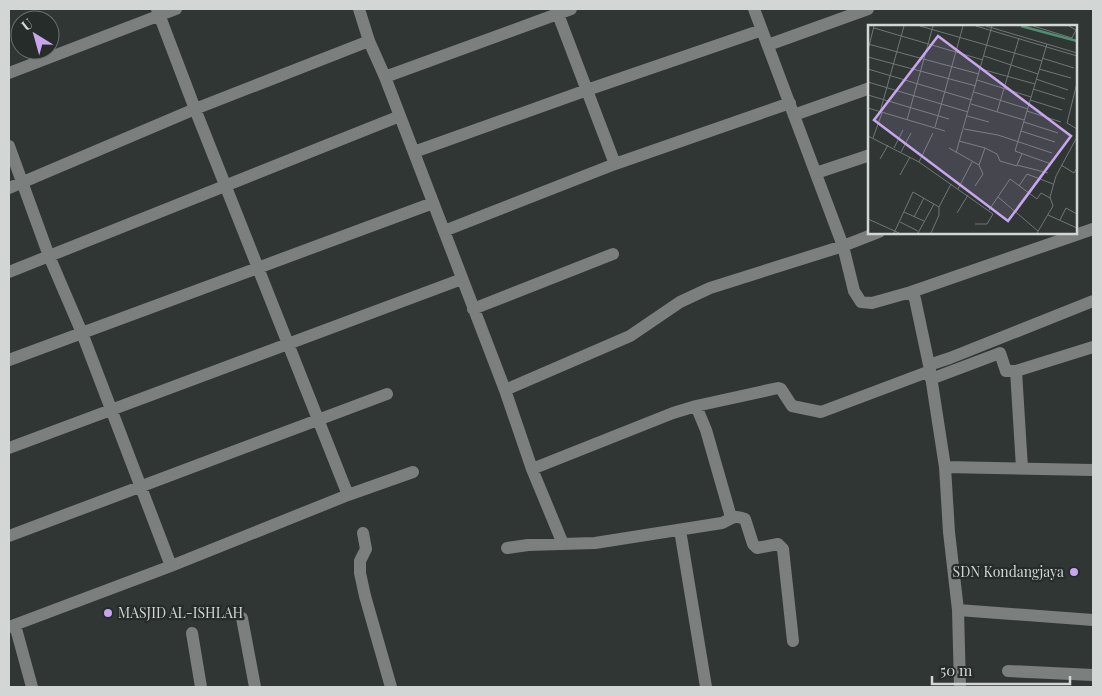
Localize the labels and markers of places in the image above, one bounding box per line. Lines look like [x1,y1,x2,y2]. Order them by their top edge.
place label: SDN Kondangjaya [953,562,1064,581]
marker: SDN Kondangjaya [1068,566,1080,578]
place label: MASJID AL-ISHLAH [118,603,243,622]
marker: MASJID AL-ISHLAH [102,607,114,619]

